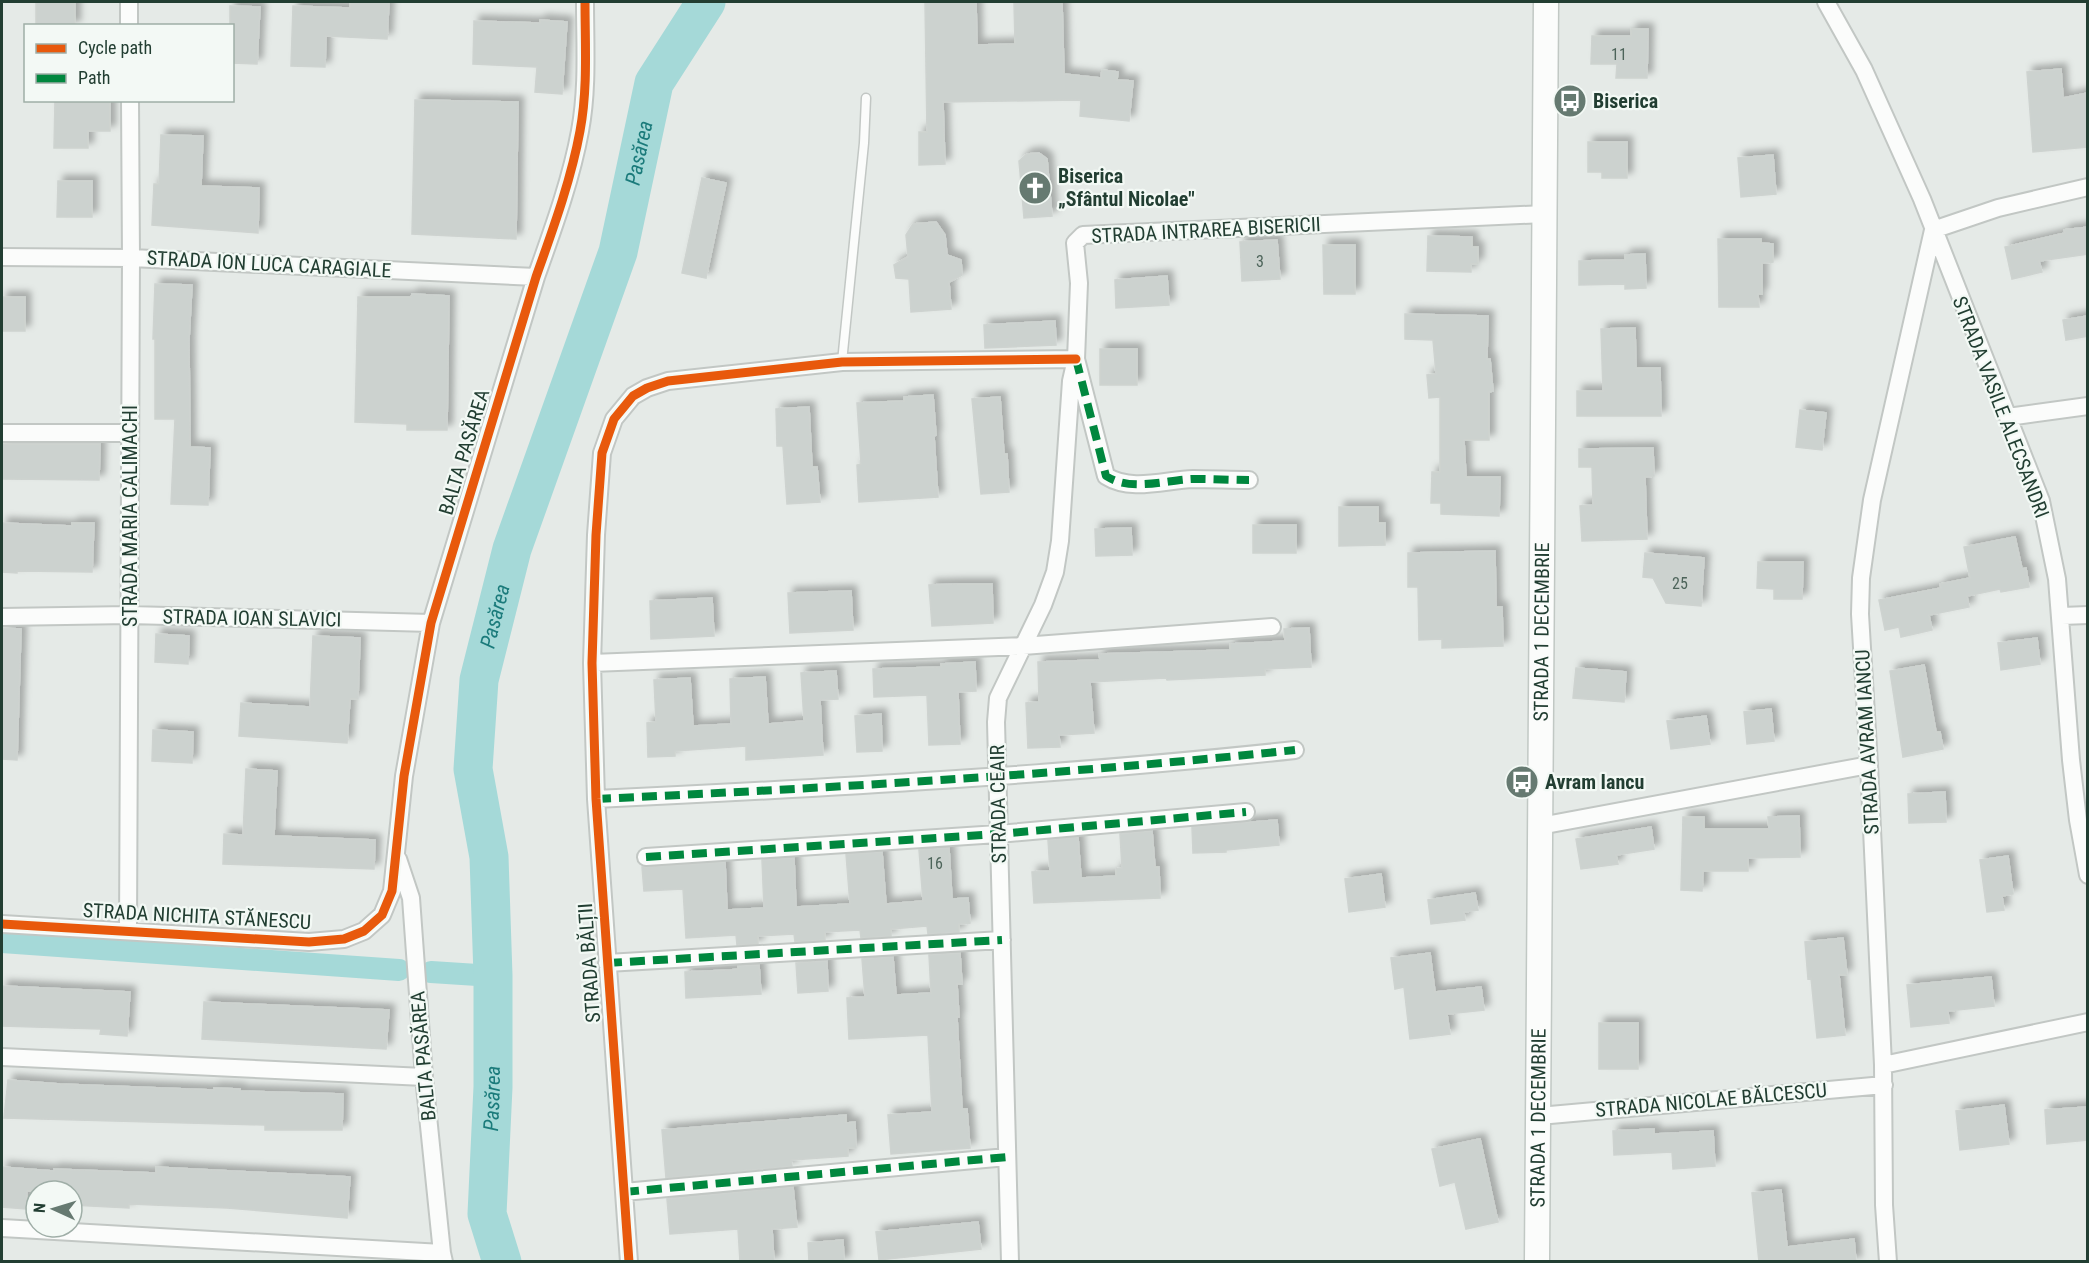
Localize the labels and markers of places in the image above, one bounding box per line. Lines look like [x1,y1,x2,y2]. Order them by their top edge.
bus stop icon: Biserica [1552,83,1588,119]
place label: Biserica [1593,89,1658,113]
place label: Biserica „Sfântul Nicolae" [1058,164,1195,211]
church icon: Biserica „Sfântul Nicolae" [1017,170,1053,206]
bus stop icon: Avram Iancu [1504,764,1540,800]
place label: Avram Iancu [1545,770,1644,794]

